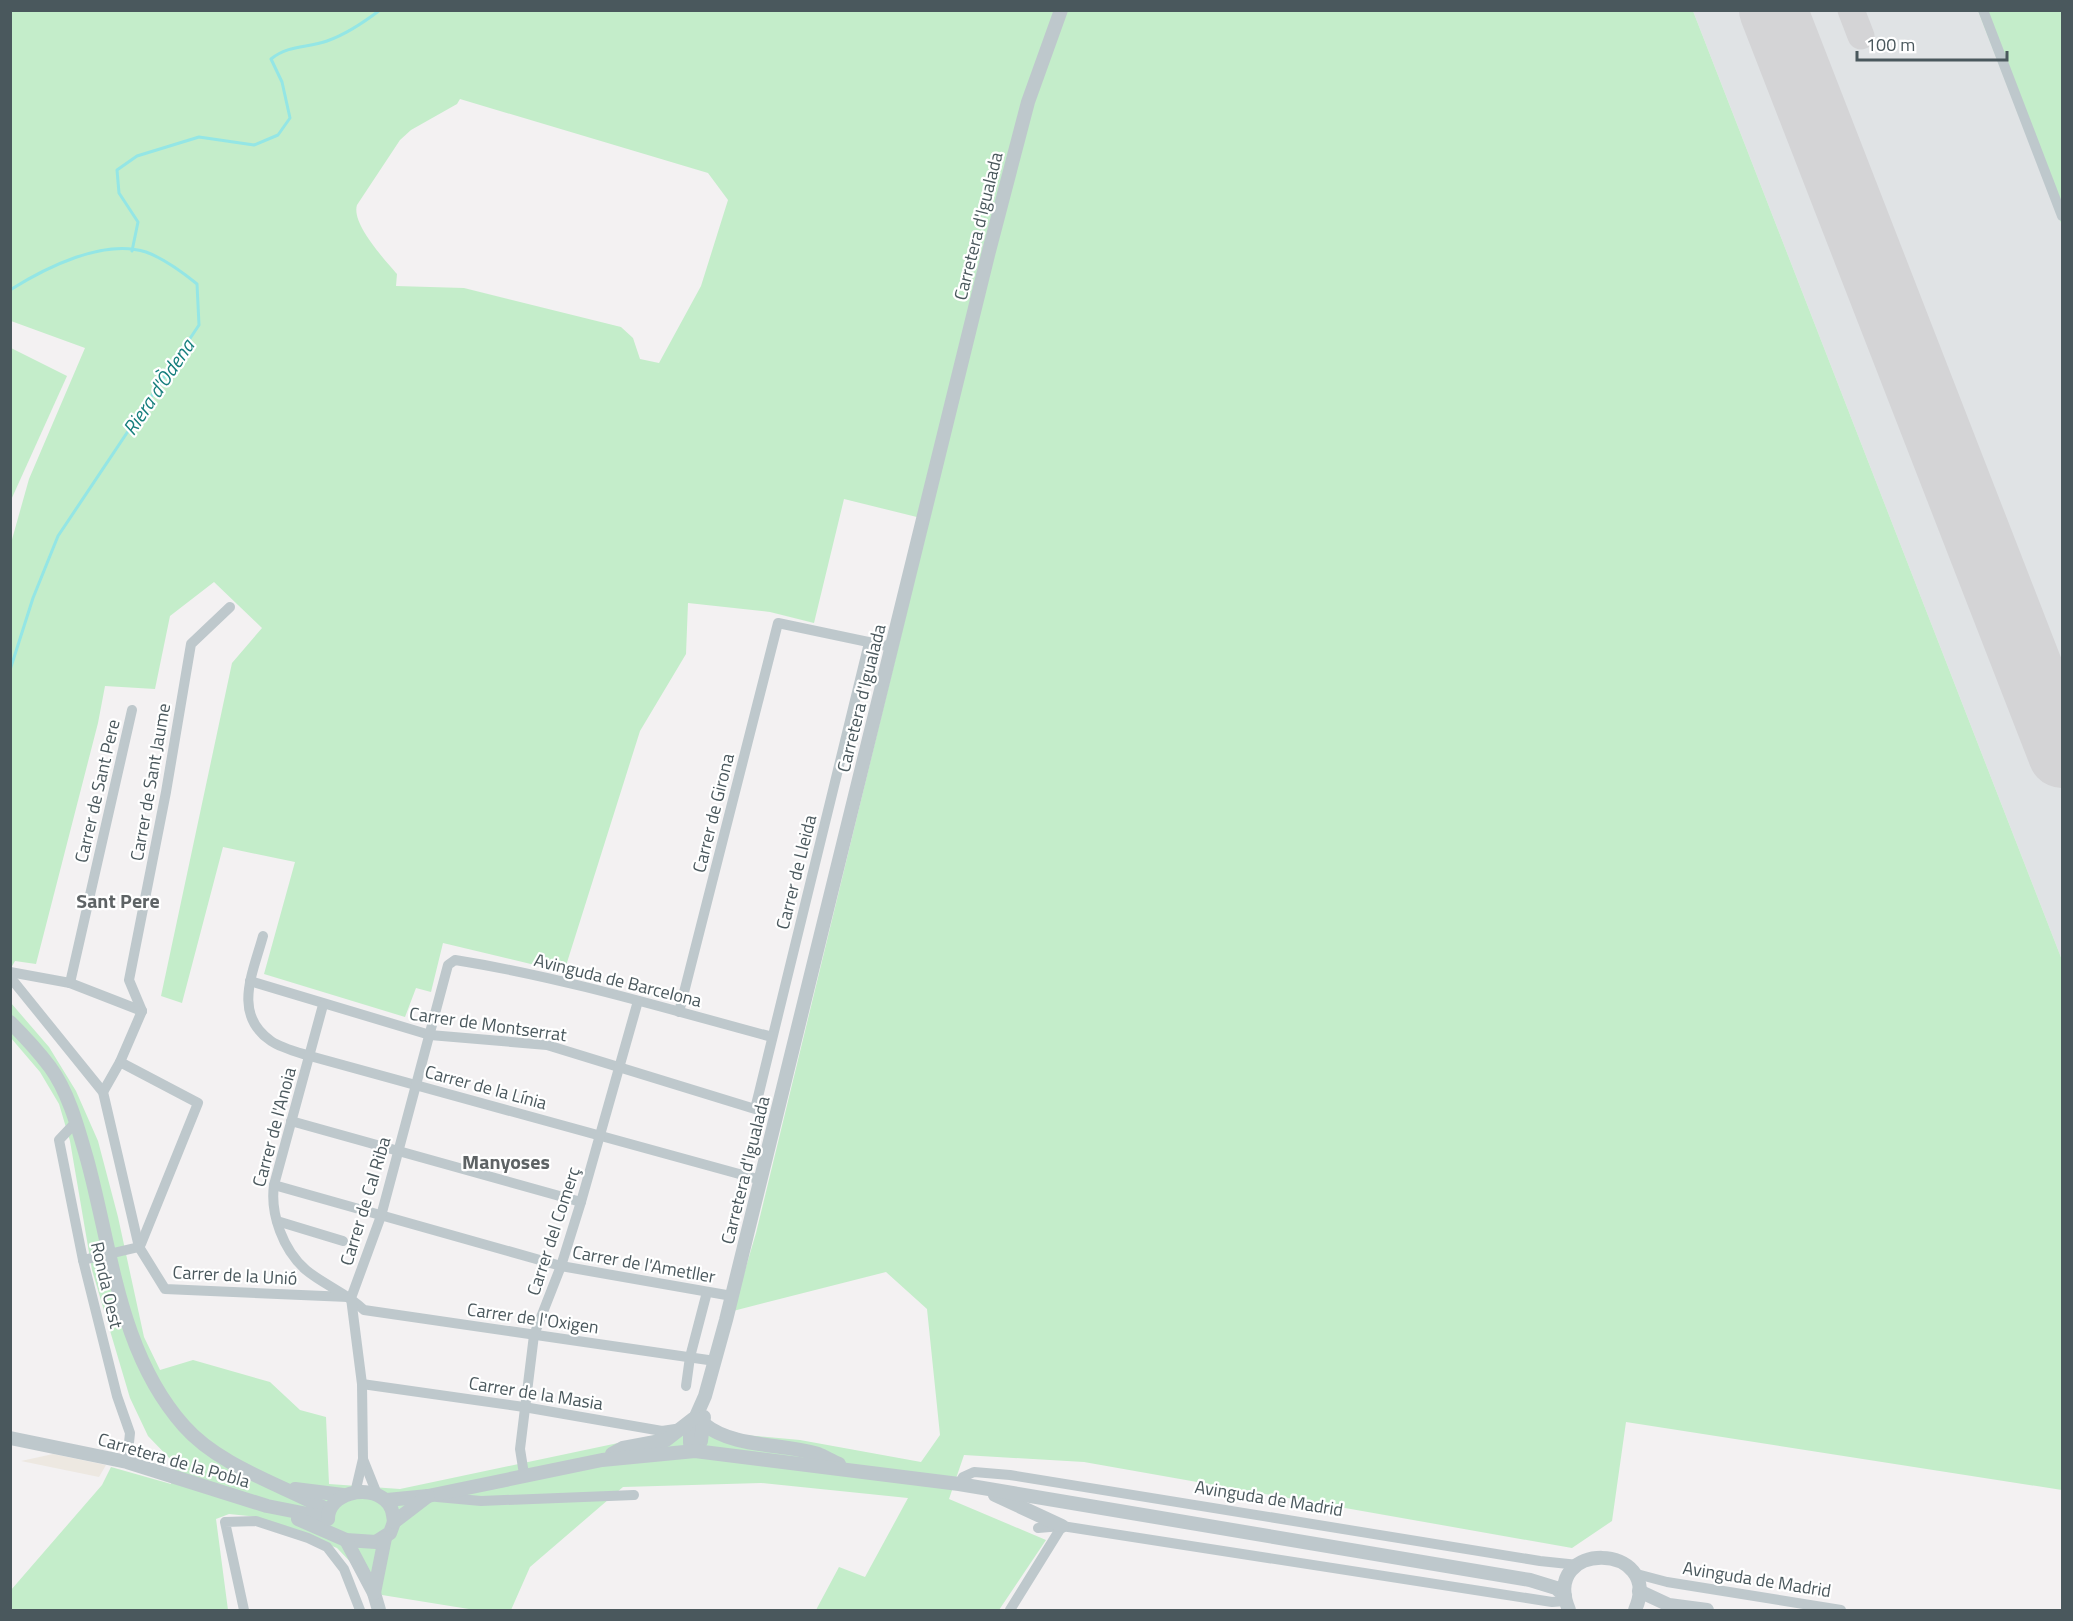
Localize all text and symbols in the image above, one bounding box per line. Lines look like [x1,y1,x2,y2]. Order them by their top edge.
scale bar [1857,24,2007,62]
text: 100 m [1866,31,1915,58]
street label: Carretera d'Igualada [947,149,1009,303]
water label: Riera d'Òdena [114,332,202,441]
street label: Carretera d'Igualada [830,621,892,775]
street label: Carrer de Sant Jaume [123,701,177,863]
street label: Carrer de Sant Pere [67,717,127,865]
street label: Carrer de Girona [685,750,741,876]
street label: Carrer de Lleida [769,812,823,932]
district label: Sant Pere [76,885,160,916]
street label: Avinguda de Barcelona [531,946,705,1014]
street label: Carrer de Montserrat [408,1000,569,1049]
street label: Carrer de la Línia [422,1058,550,1116]
street label: Carrer de l'Anoia [245,1064,303,1190]
street label: Carretera d'Igualada [714,1093,776,1247]
street label: Carrer de Cal Riba [333,1133,397,1269]
district label: Manyoses [462,1146,550,1177]
street label: Carrer del Comerç [519,1163,587,1299]
street label: Carrer de l'Ametller [570,1238,718,1290]
street label: Ronda Oest [84,1239,130,1332]
street label: Carrer de la Unió [172,1258,298,1292]
street label: Carrer de l'Oxigen [465,1295,601,1341]
street label: Carrer de la Masia [467,1369,605,1417]
street label: Carretera de la Pobla [95,1425,253,1495]
street label: Avinguda de Madrid [1193,1473,1345,1523]
street label: Avinguda de Madrid [1681,1554,1833,1604]

